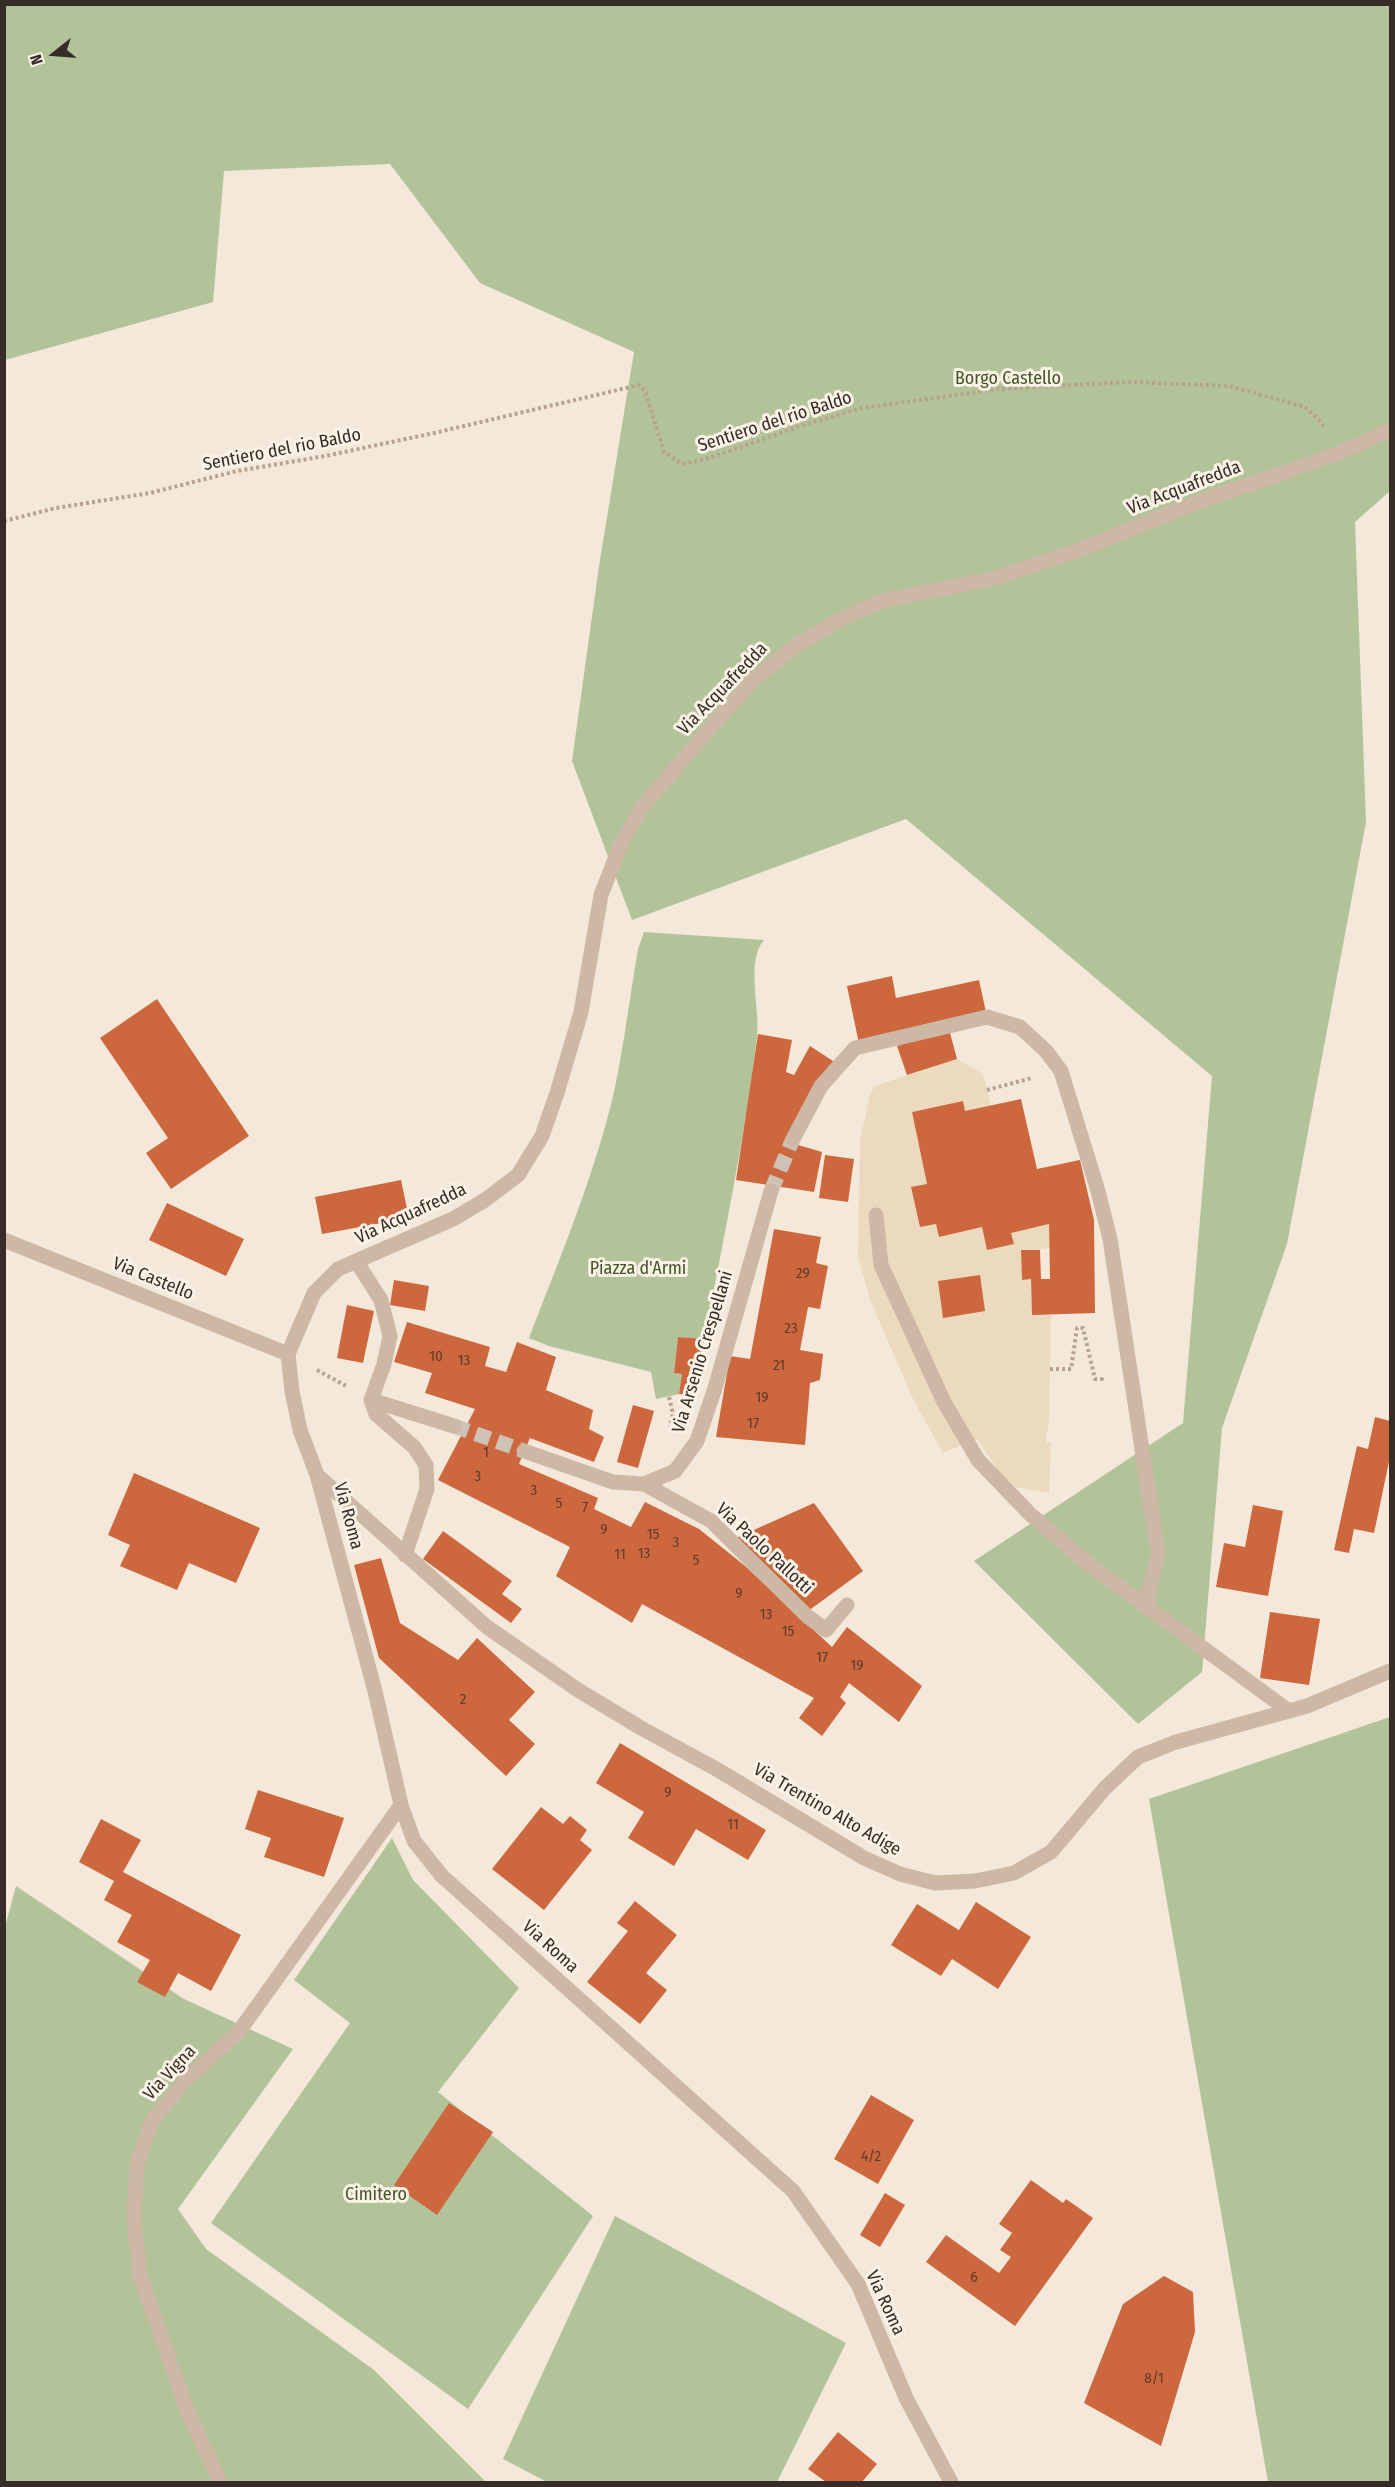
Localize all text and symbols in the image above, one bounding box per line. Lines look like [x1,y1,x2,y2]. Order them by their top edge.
north arrow [24,24,84,84]
text: N [26,52,47,67]
park label: Borgo Castello [955,368,1061,390]
street label: Sentiero del rio Baldo [695,387,855,457]
street label: Sentiero del rio Baldo [201,424,363,476]
street label: Via Acquafredda [1124,456,1244,520]
street label: Via Acquafredda [674,638,772,740]
street label: Via Acquafredda [352,1179,470,1249]
street label: Via Castello [109,1253,197,1305]
park label: Piazza d'Armi [590,1258,686,1280]
house number: 29 [796,1265,810,1283]
street label: Via Arsenio Crespellani [668,1268,738,1436]
house number: 23 [784,1320,798,1338]
house number: 10 [429,1348,443,1366]
house number: 13 [458,1352,470,1370]
house number: 21 [773,1357,785,1375]
house number: 19 [755,1389,769,1407]
house number: 17 [747,1415,759,1433]
house number: 1 [483,1444,489,1462]
house number: 3 [475,1468,481,1486]
street label: Via Roma [329,1480,367,1552]
house number: 3 [531,1482,537,1500]
house number: 5 [556,1495,562,1513]
house number: 7 [582,1499,588,1517]
street label: Via Paolo Pallotti [711,1499,817,1599]
house number: 9 [600,1521,608,1539]
house number: 15 [647,1526,659,1544]
house number: 3 [673,1534,679,1552]
house number: 13 [638,1545,650,1563]
house number: 11 [614,1546,626,1564]
house number: 5 [693,1552,699,1570]
house number: 9 [735,1585,743,1603]
house number: 13 [760,1606,772,1624]
house number: 15 [782,1623,794,1641]
house number: 17 [816,1649,828,1667]
house number: 19 [850,1657,864,1675]
house number: 2 [460,1691,466,1709]
street label: Via Trentino Alto Adige [749,1759,905,1861]
house number: 9 [664,1784,672,1802]
house number: 11 [727,1816,739,1834]
street label: Via Roma [517,1916,583,1978]
street label: Via Vigna [139,2041,201,2105]
house number: 4/2 [861,2148,881,2166]
park label: Cimitero [345,2184,407,2206]
street label: Via Roma [861,2267,909,2339]
house number: 6 [970,2269,978,2287]
house number: 8/1 [1144,2370,1164,2388]

